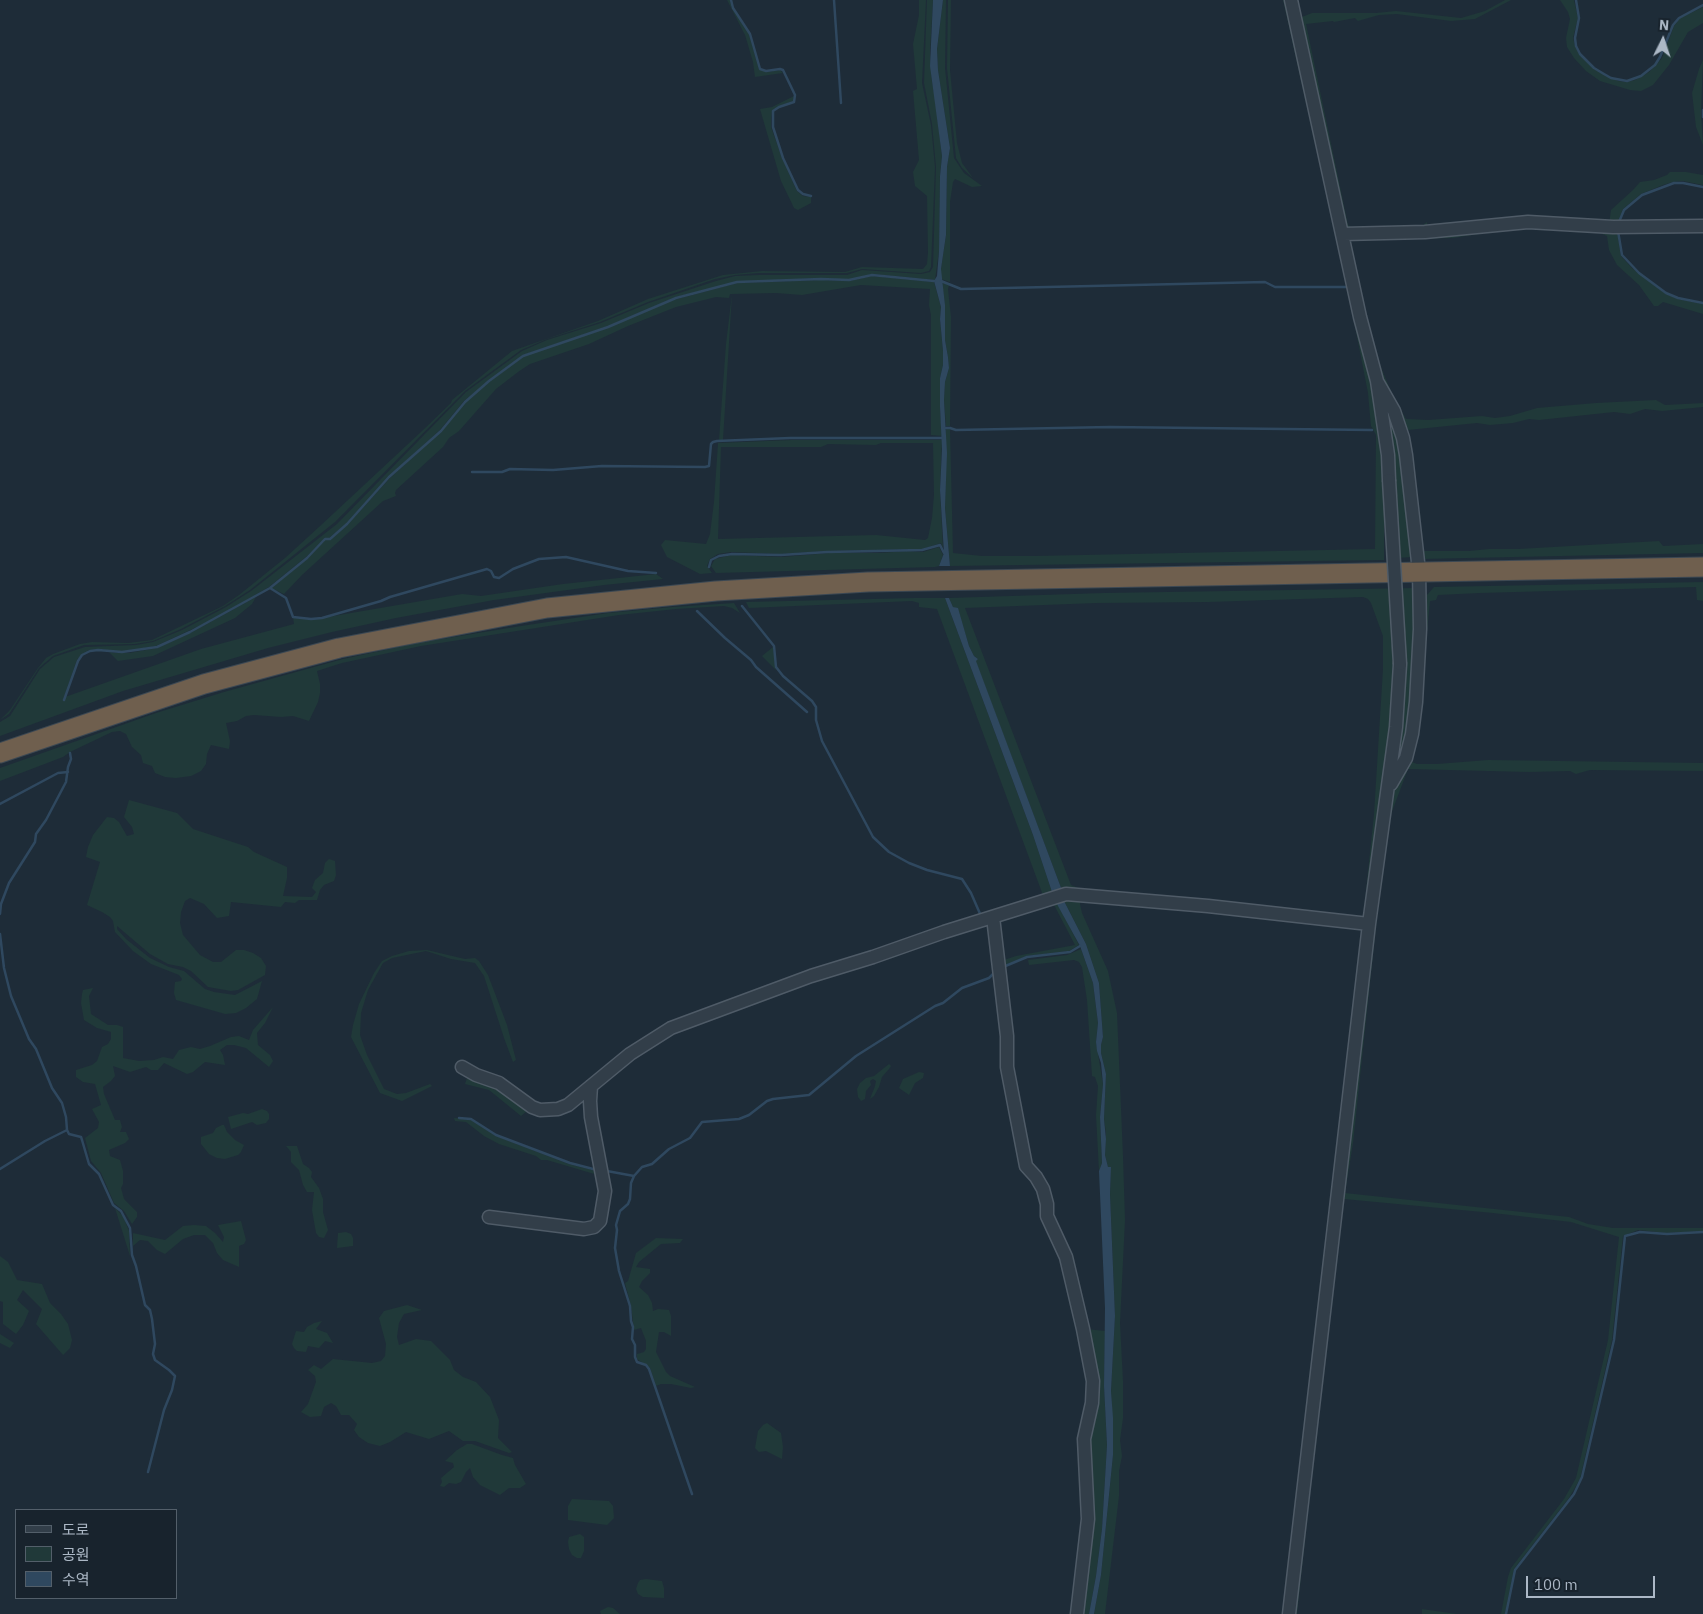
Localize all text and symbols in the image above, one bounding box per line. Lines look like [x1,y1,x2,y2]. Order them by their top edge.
north arrow [1638,15,1688,65]
text: N [1658,16,1670,34]
legend [15,1509,178,1599]
text: 도로 [62,1520,90,1539]
text: 공원 [62,1545,90,1564]
scale bar [1528,1566,1657,1598]
text: 수역 [62,1570,90,1589]
text: 100 m [1534,1575,1578,1594]

